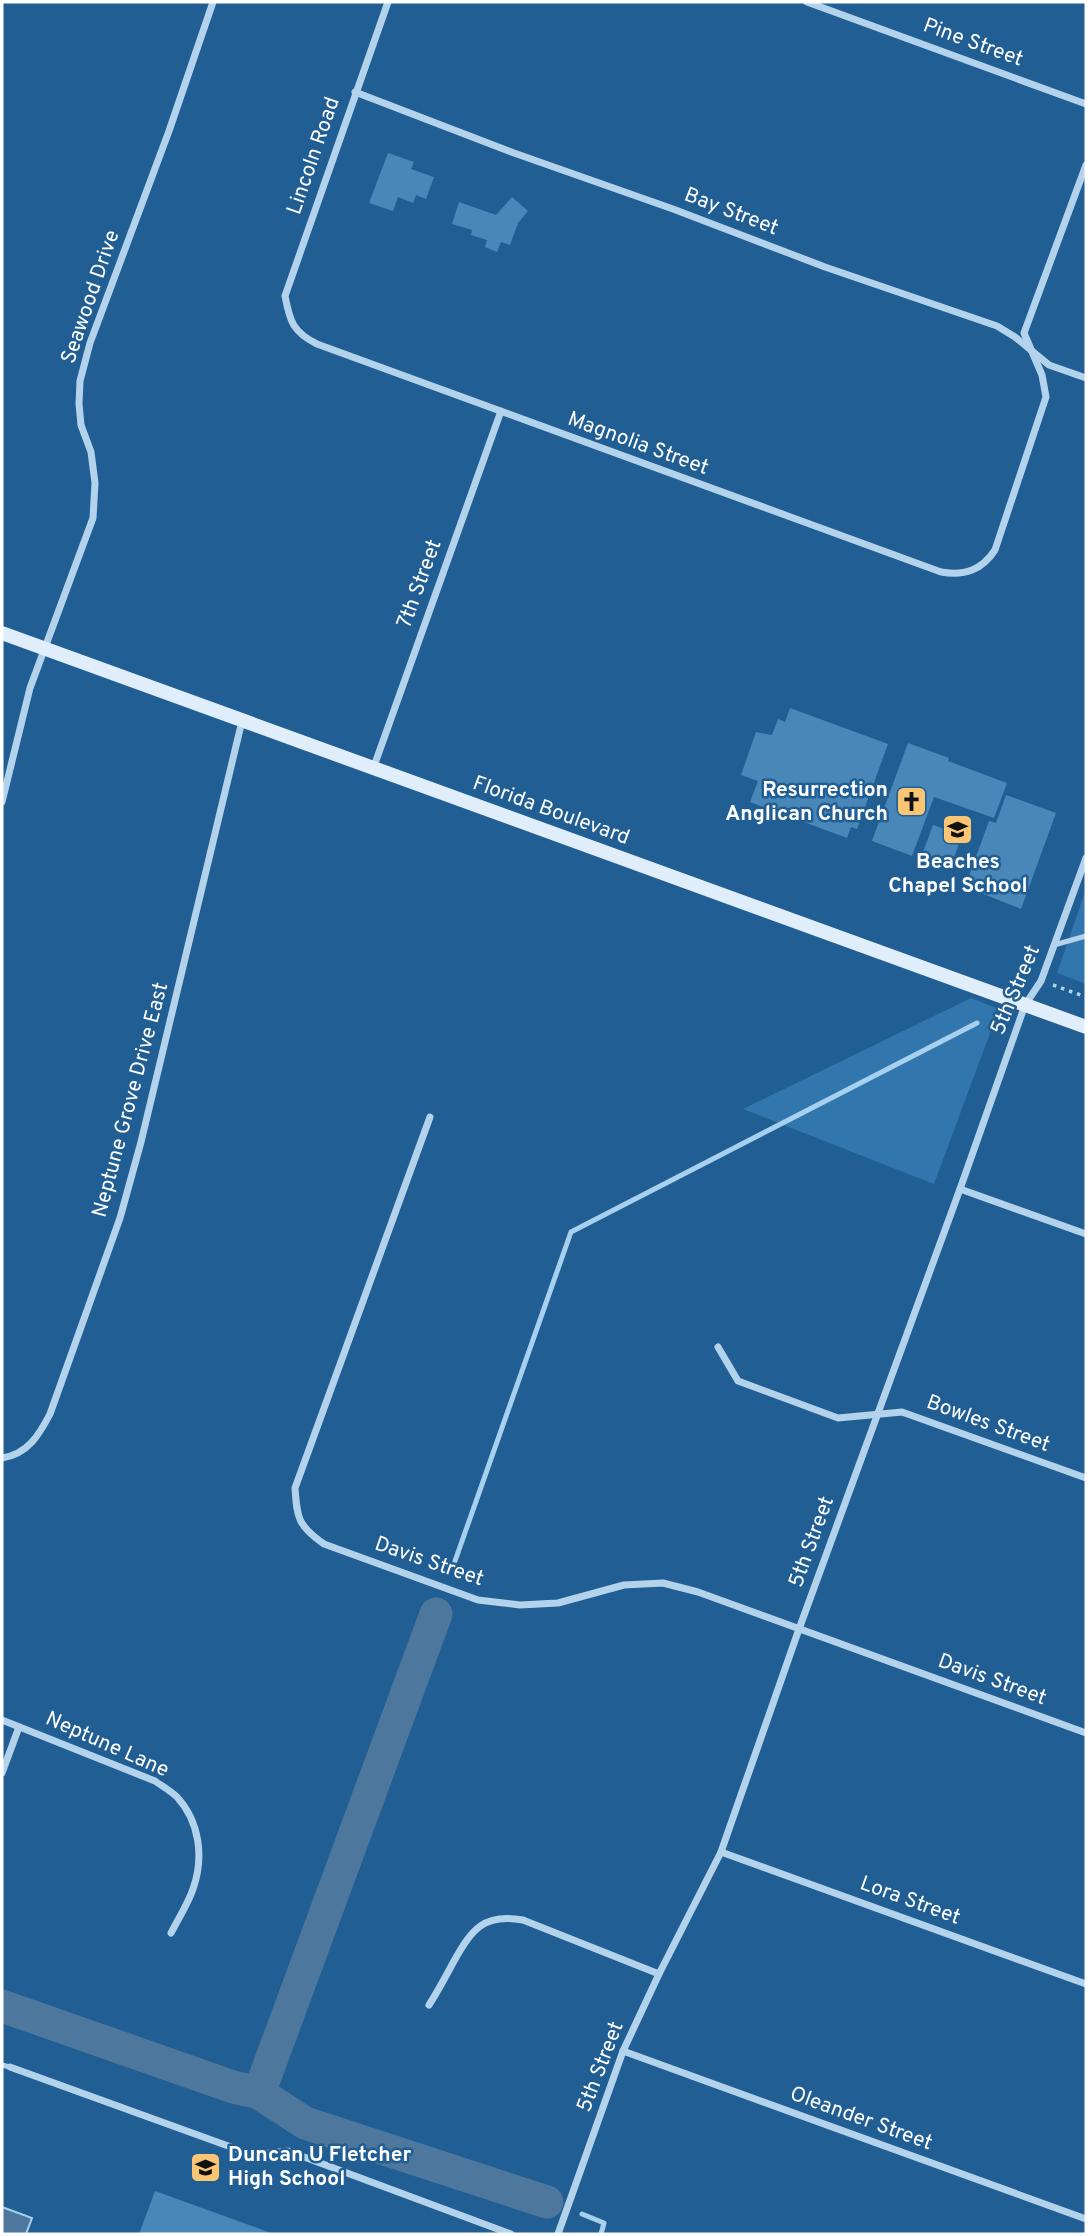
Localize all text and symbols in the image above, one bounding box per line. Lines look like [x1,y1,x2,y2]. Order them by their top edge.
street label: Pine Street [919,12,1027,74]
street label: Lincoln Road [281,94,347,218]
street label: Bay Street [680,182,782,242]
street label: Seawood Drive [56,227,126,367]
street label: Magnolia Street [564,406,712,482]
street label: 7th Street [392,536,448,632]
street label: Florida Boulevard [469,770,633,852]
place label: Resurrection Anglican Church [725,777,888,828]
church icon: Resurrection Anglican Church [894,785,928,819]
school or university icon: Beaches Chapel School [941,813,975,847]
place label: Beaches Chapel School [888,849,1028,900]
street label: 5th Street [985,941,1047,1039]
street label: Neptune Grove Drive East [87,980,175,1220]
street label: Bowles Street [922,1389,1054,1459]
street label: 5th Street [783,1493,841,1591]
street label: Davis Street [371,1531,487,1593]
street label: Davis Street [934,1648,1050,1712]
street label: Neptune Lane [41,1706,173,1784]
street label: Lora Street [856,1870,964,1932]
street label: 5th Street [571,2018,631,2116]
street label: Oleander Street [786,2081,936,2157]
place label: Duncan U Fletcher High School [228,2142,411,2193]
school or university icon: Duncan U Fletcher High School [188,2150,222,2184]

